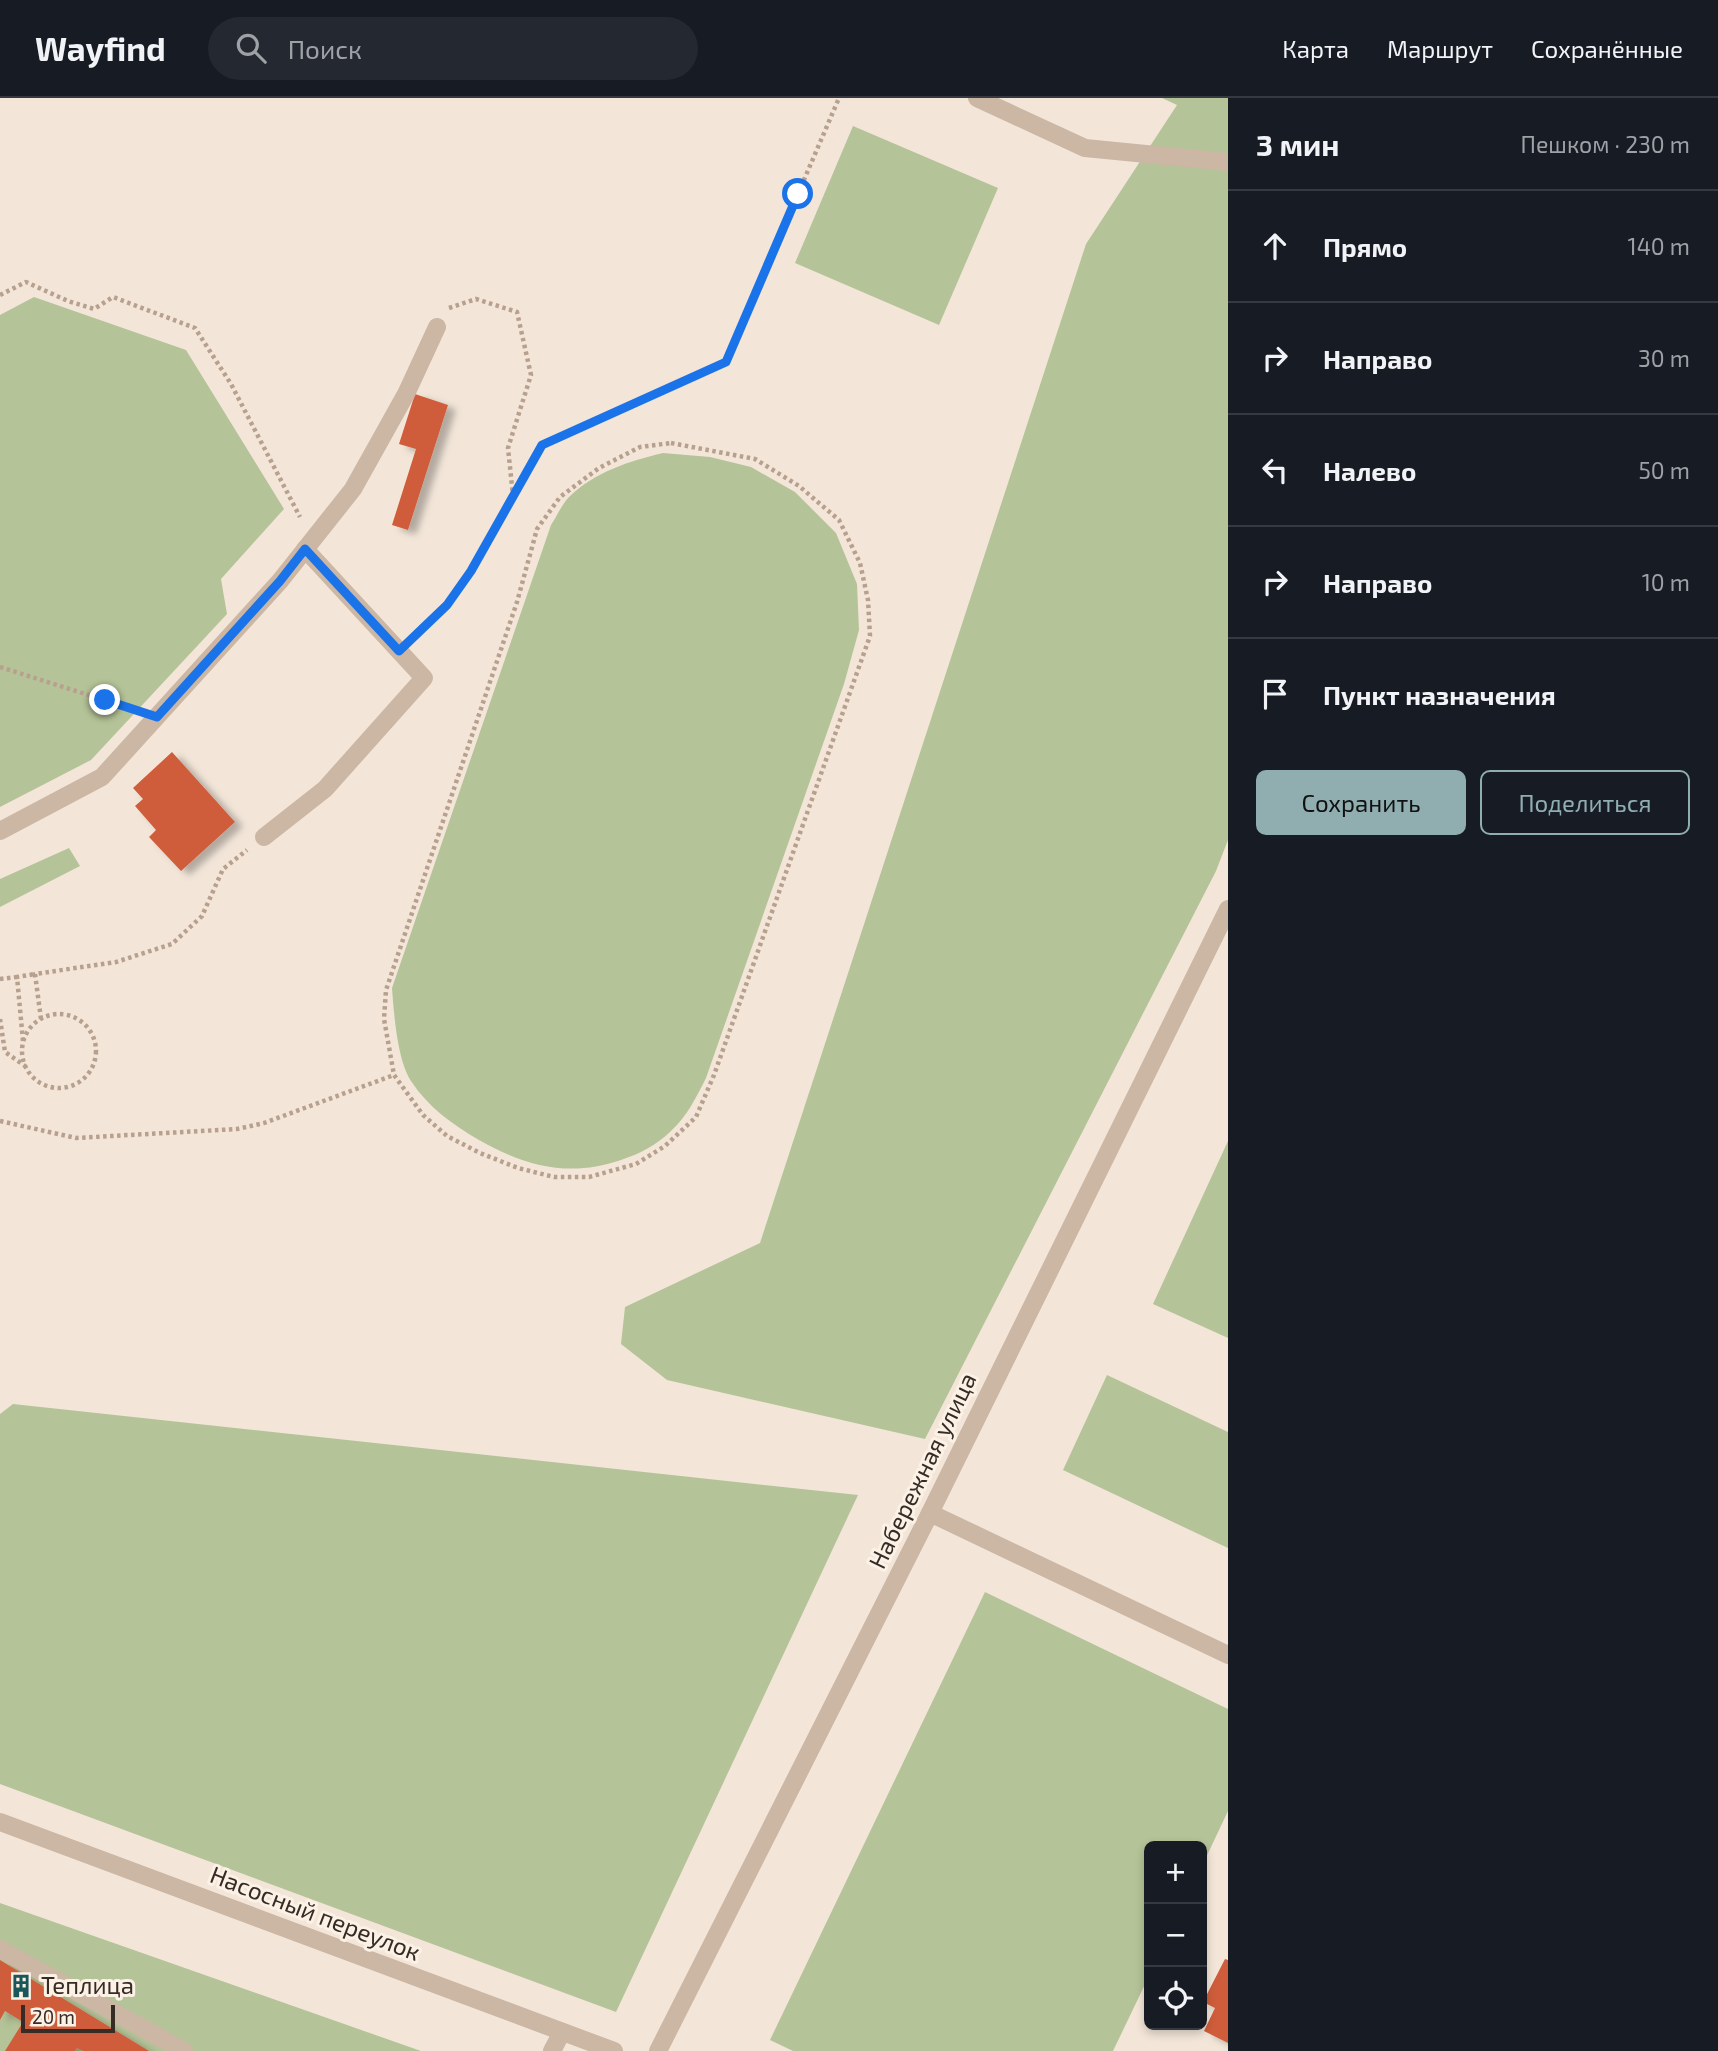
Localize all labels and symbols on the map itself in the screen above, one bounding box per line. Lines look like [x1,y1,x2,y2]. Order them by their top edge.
route start [782,178,813,209]
route end [89,684,120,715]
street label: Набережная улица [862,1368,983,1573]
street label: Насосный переулок [206,1859,425,1967]
place label: Теплица [41,1970,134,1999]
building icon: Теплица [7,1972,35,2000]
scale bar [21,2002,116,2034]

